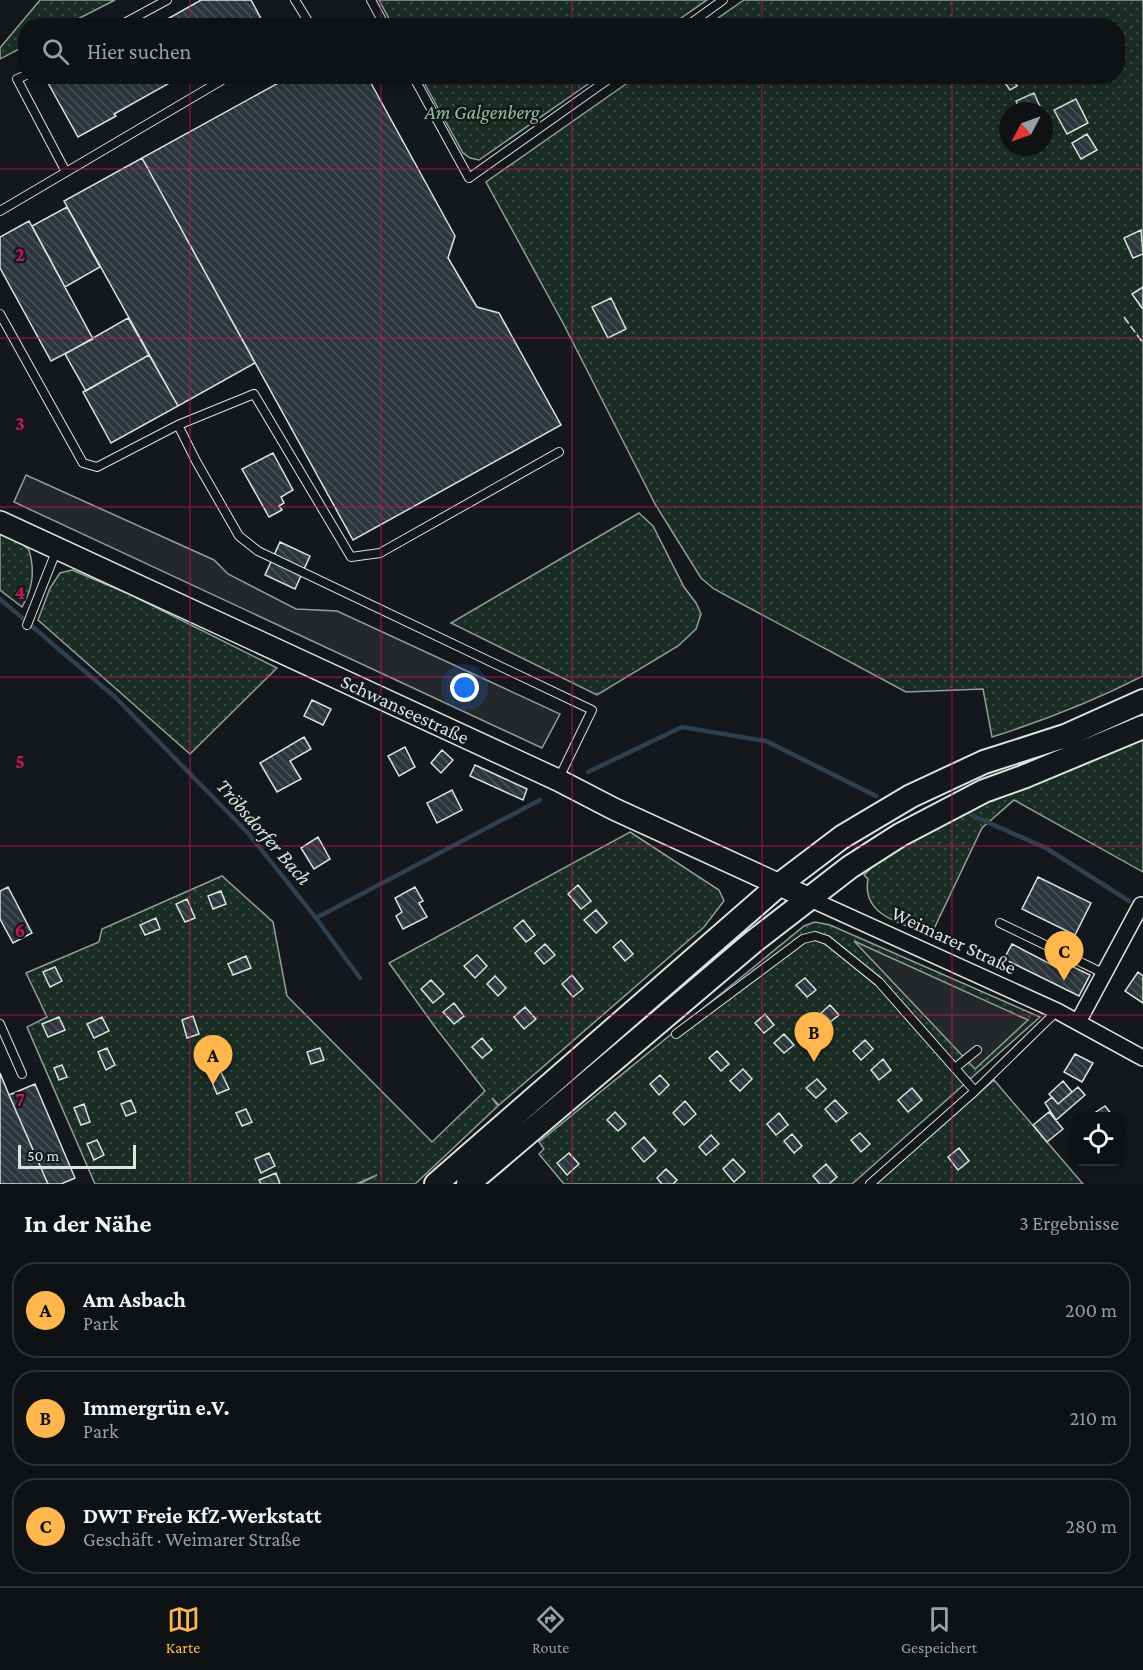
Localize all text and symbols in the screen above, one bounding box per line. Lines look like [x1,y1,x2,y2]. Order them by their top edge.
search box [18,18,1125,84]
icon: search [39,35,72,68]
text: Hier suchen [87,39,191,64]
park label: Am Galgenberg [423,101,541,124]
north arrow [999,102,1053,156]
text: 2 [15,243,25,265]
text: 3 [15,412,25,434]
text: 4 [15,581,26,603]
street label: Schwanseestraße [338,670,473,748]
your location [450,673,479,702]
text: 5 [15,750,25,772]
water label: Tröbsdorfer Bach [211,774,317,890]
street label: Weimarer Straße [888,901,1020,979]
text: 6 [15,919,25,941]
pin: C [1044,932,1084,981]
pin: B [794,1012,834,1062]
pin: A [194,1036,232,1085]
text: 7 [15,1088,25,1110]
map controls [1071,1112,1125,1166]
button: locate [1071,1112,1125,1166]
scale bar [18,1142,136,1170]
text: 50 m [27,1147,59,1164]
text: In der Nähe [24,1209,152,1238]
text: 3 Ergebnisse [1019,1212,1119,1234]
text: Am Asbach [83,1287,186,1312]
text: A [40,1299,51,1321]
text: 200 m [1065,1299,1117,1321]
text: Park [83,1312,119,1334]
text: Immergrün e.V. [83,1395,230,1420]
text: B [40,1407,51,1429]
text: 210 m [1070,1407,1117,1429]
text: Park [83,1420,119,1442]
text: DWT Freie KfZ-Werkstatt [83,1503,321,1528]
text: C [39,1515,52,1537]
text: 280 m [1066,1515,1117,1537]
text: Geschäft · Weimarer Straße [83,1528,300,1550]
tab: Karte [166,1603,200,1656]
tab: Route [532,1603,569,1656]
tab: Gespeichert [901,1603,977,1656]

